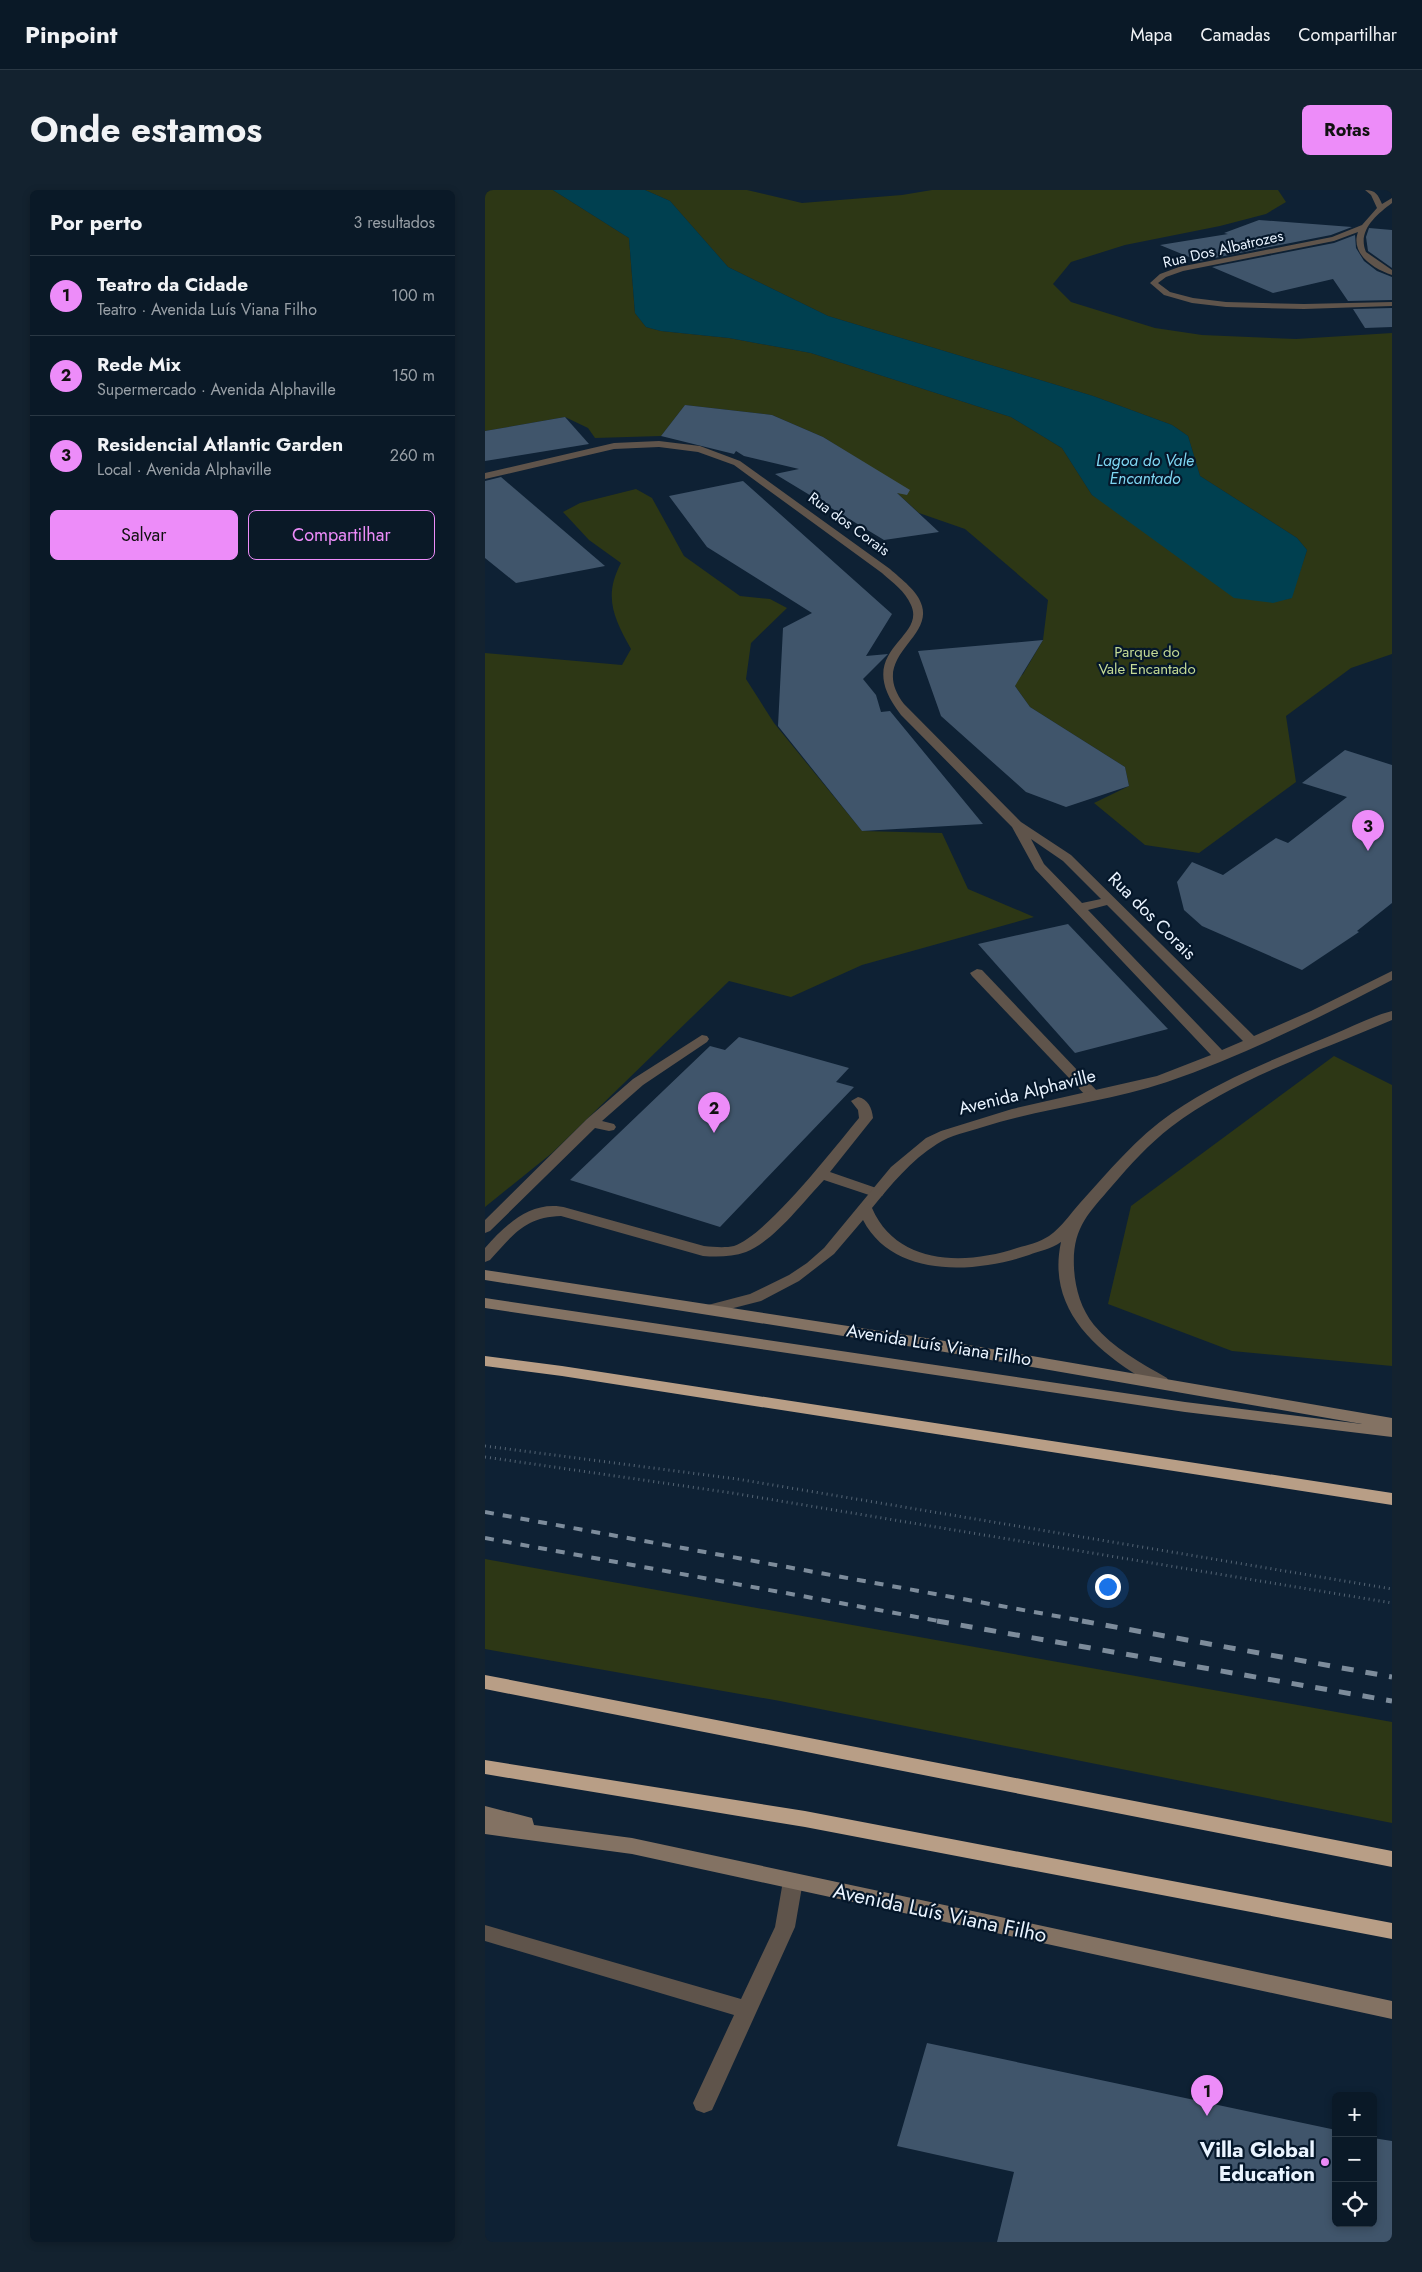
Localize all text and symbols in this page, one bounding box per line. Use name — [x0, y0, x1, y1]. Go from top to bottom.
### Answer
text: Pinpoint — [25, 17, 117, 52]
text: Mapa — [1130, 22, 1172, 48]
text: Camadas — [1200, 22, 1270, 48]
text: Compartilhar — [1298, 22, 1397, 48]
text: Onde estamos — [30, 105, 262, 155]
button: Rotas — [1302, 105, 1392, 155]
text: Por perto — [50, 208, 142, 238]
text: 3 resultados — [354, 211, 435, 234]
street label: Rua Dos Albatrozes — [1161, 224, 1285, 274]
text: Teatro da Cidade — [97, 271, 248, 298]
text: 1 — [62, 284, 70, 307]
text: 100 m — [391, 284, 435, 307]
text: Teatro · Avenida Luís Viana Filho — [97, 298, 317, 321]
text: Rede Mix — [97, 351, 181, 378]
text: 2 — [61, 364, 71, 387]
text: 150 m — [392, 364, 435, 387]
text: Supermercado · Avenida Alphaville — [97, 378, 336, 401]
text: Residencial Atlantic Garden — [97, 431, 343, 458]
text: 3 — [61, 444, 71, 467]
text: 260 m — [390, 444, 435, 467]
water label: Lagoa do Vale Encantado — [1096, 449, 1194, 490]
text: Local · Avenida Alphaville — [97, 458, 272, 481]
street label: Rua dos Corais — [804, 487, 894, 561]
button: Salvar — [50, 510, 238, 560]
button: Compartilhar — [248, 510, 435, 560]
park label: Parque do Vale Encantado — [1098, 641, 1196, 680]
pin: 3 — [1352, 810, 1384, 851]
street label: Rua dos Corais — [1102, 866, 1202, 966]
street label: Avenida Alphaville — [956, 1062, 1098, 1122]
pin: 2 — [698, 1092, 730, 1133]
street label: Avenida Luís Viana Filho — [845, 1318, 1033, 1372]
your location — [1095, 1574, 1121, 1600]
street label: Avenida Luís Viana Filho — [830, 1876, 1050, 1950]
pin: 1 — [1191, 2075, 1223, 2116]
map controls — [1332, 2092, 1377, 2227]
button: + — [1332, 2092, 1377, 2137]
place label: Villa Global Education — [1199, 2135, 1315, 2189]
button: − — [1332, 2137, 1377, 2182]
marker: Villa Global Education — [1319, 2156, 1331, 2168]
button: locate — [1332, 2182, 1377, 2227]

